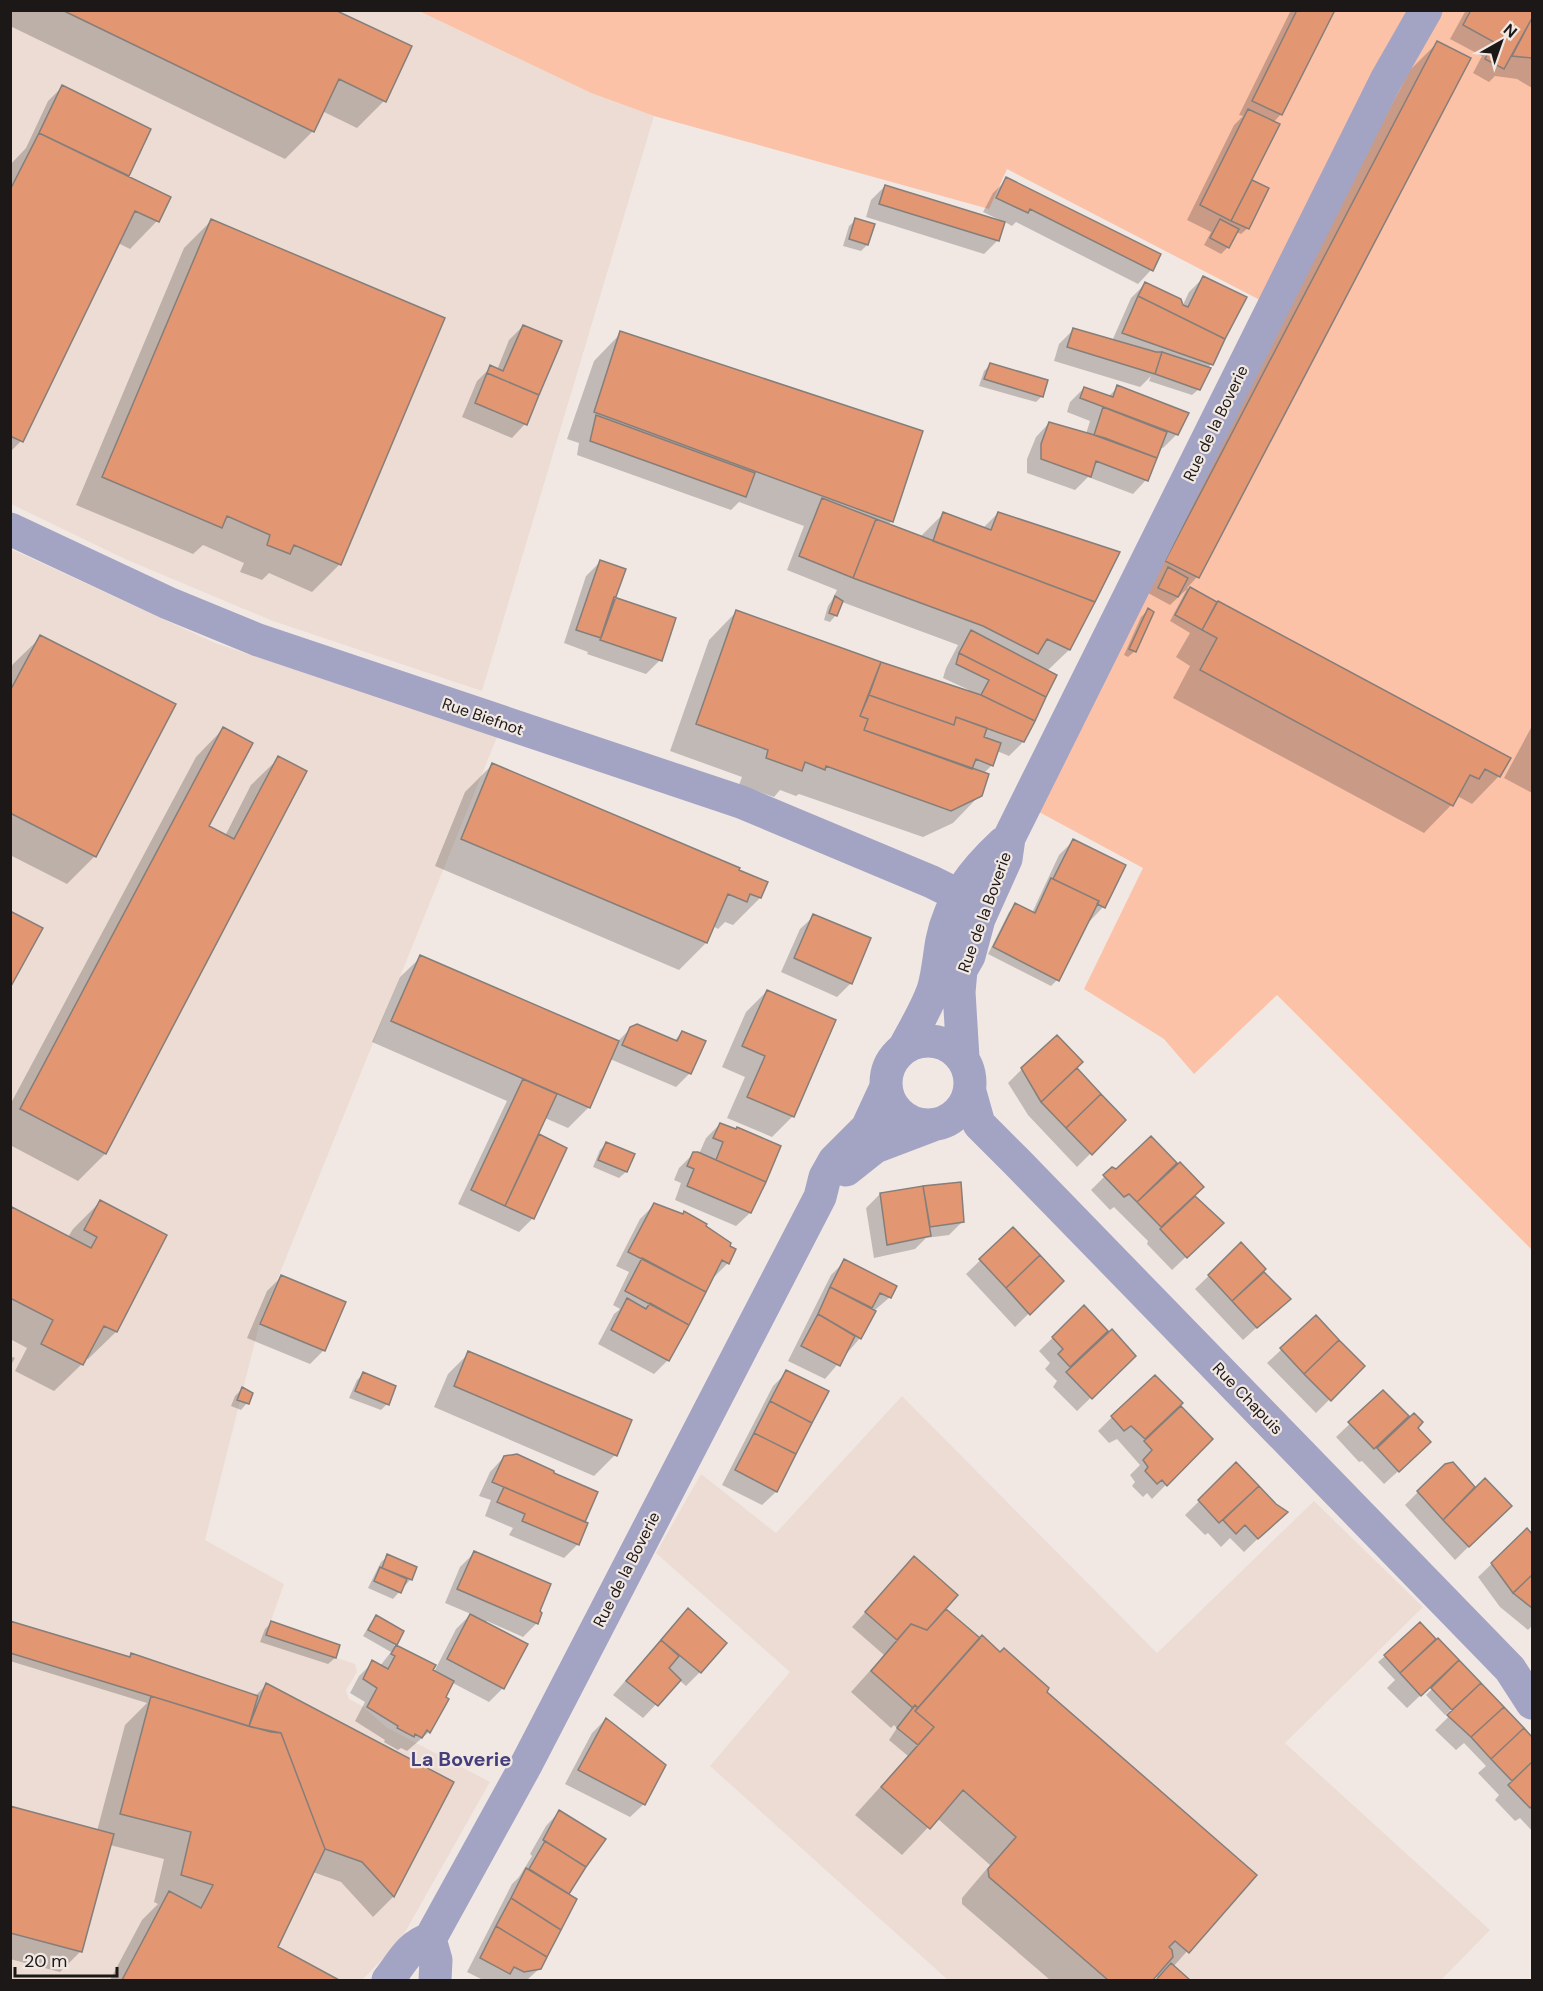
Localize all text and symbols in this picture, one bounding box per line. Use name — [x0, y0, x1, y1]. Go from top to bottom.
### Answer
north arrow — [1471, 12, 1531, 72]
text: N — [1499, 19, 1522, 43]
street label: Rue de la Boverie — [1178, 362, 1253, 485]
street label: Rue Biefnot — [439, 693, 526, 740]
street label: Rue de la Boverie — [953, 849, 1016, 975]
street label: Rue Chapuis — [1208, 1358, 1287, 1439]
street label: Rue de la Boverie — [588, 1508, 665, 1630]
district label: La Boverie — [411, 1746, 511, 1772]
scale bar — [15, 1940, 117, 1978]
text: 20 m — [24, 1949, 67, 1973]

